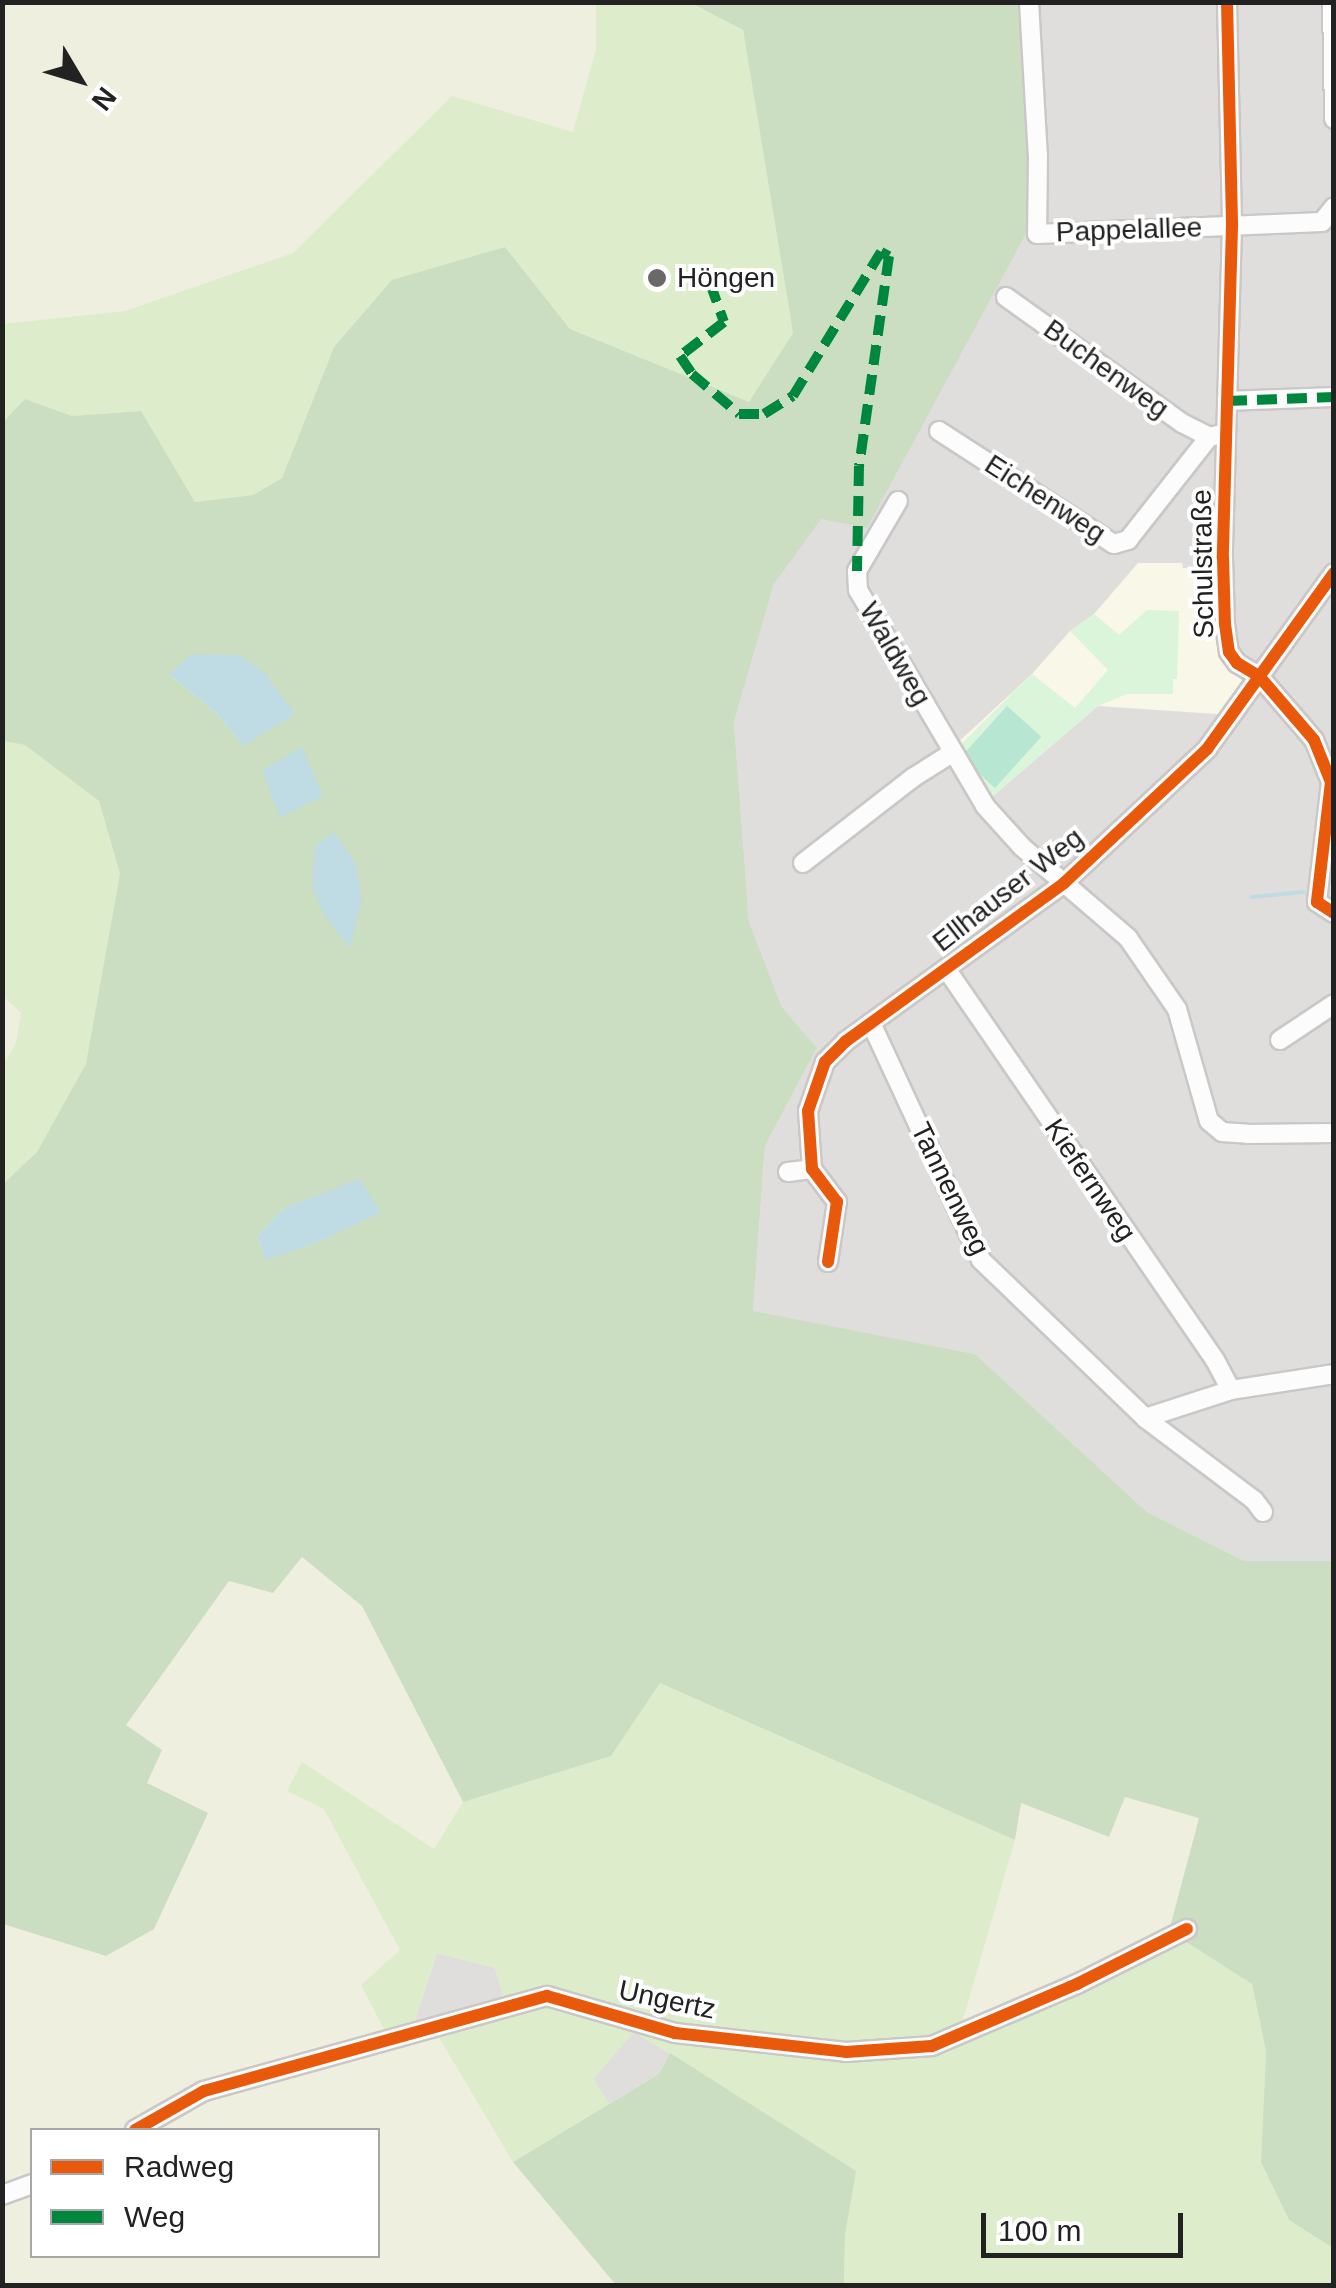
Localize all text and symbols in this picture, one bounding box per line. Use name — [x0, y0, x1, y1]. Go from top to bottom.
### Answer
north arrow — [30, 30, 130, 130]
text: N — [86, 81, 122, 116]
street label: Pappelallee — [1055, 211, 1203, 249]
place label: Höngen — [677, 261, 775, 295]
marker: Höngen — [646, 267, 668, 289]
street label: Buchenweg — [1037, 312, 1175, 426]
street label: Eichenweg — [978, 448, 1112, 550]
street label: Schulstraße — [1185, 489, 1221, 639]
street label: Waldweg — [852, 596, 938, 712]
street label: Ellhauser Weg — [926, 821, 1090, 959]
street label: Kiefernweg — [1037, 1113, 1143, 1247]
street label: Tannenweg — [904, 1117, 996, 1261]
street label: Ungertz — [616, 1973, 718, 2027]
legend — [30, 2128, 380, 2258]
text: Radweg — [124, 2150, 234, 2183]
scale bar — [986, 2193, 1188, 2255]
text: Weg — [124, 2200, 185, 2233]
text: 100 m — [998, 2214, 1081, 2247]

